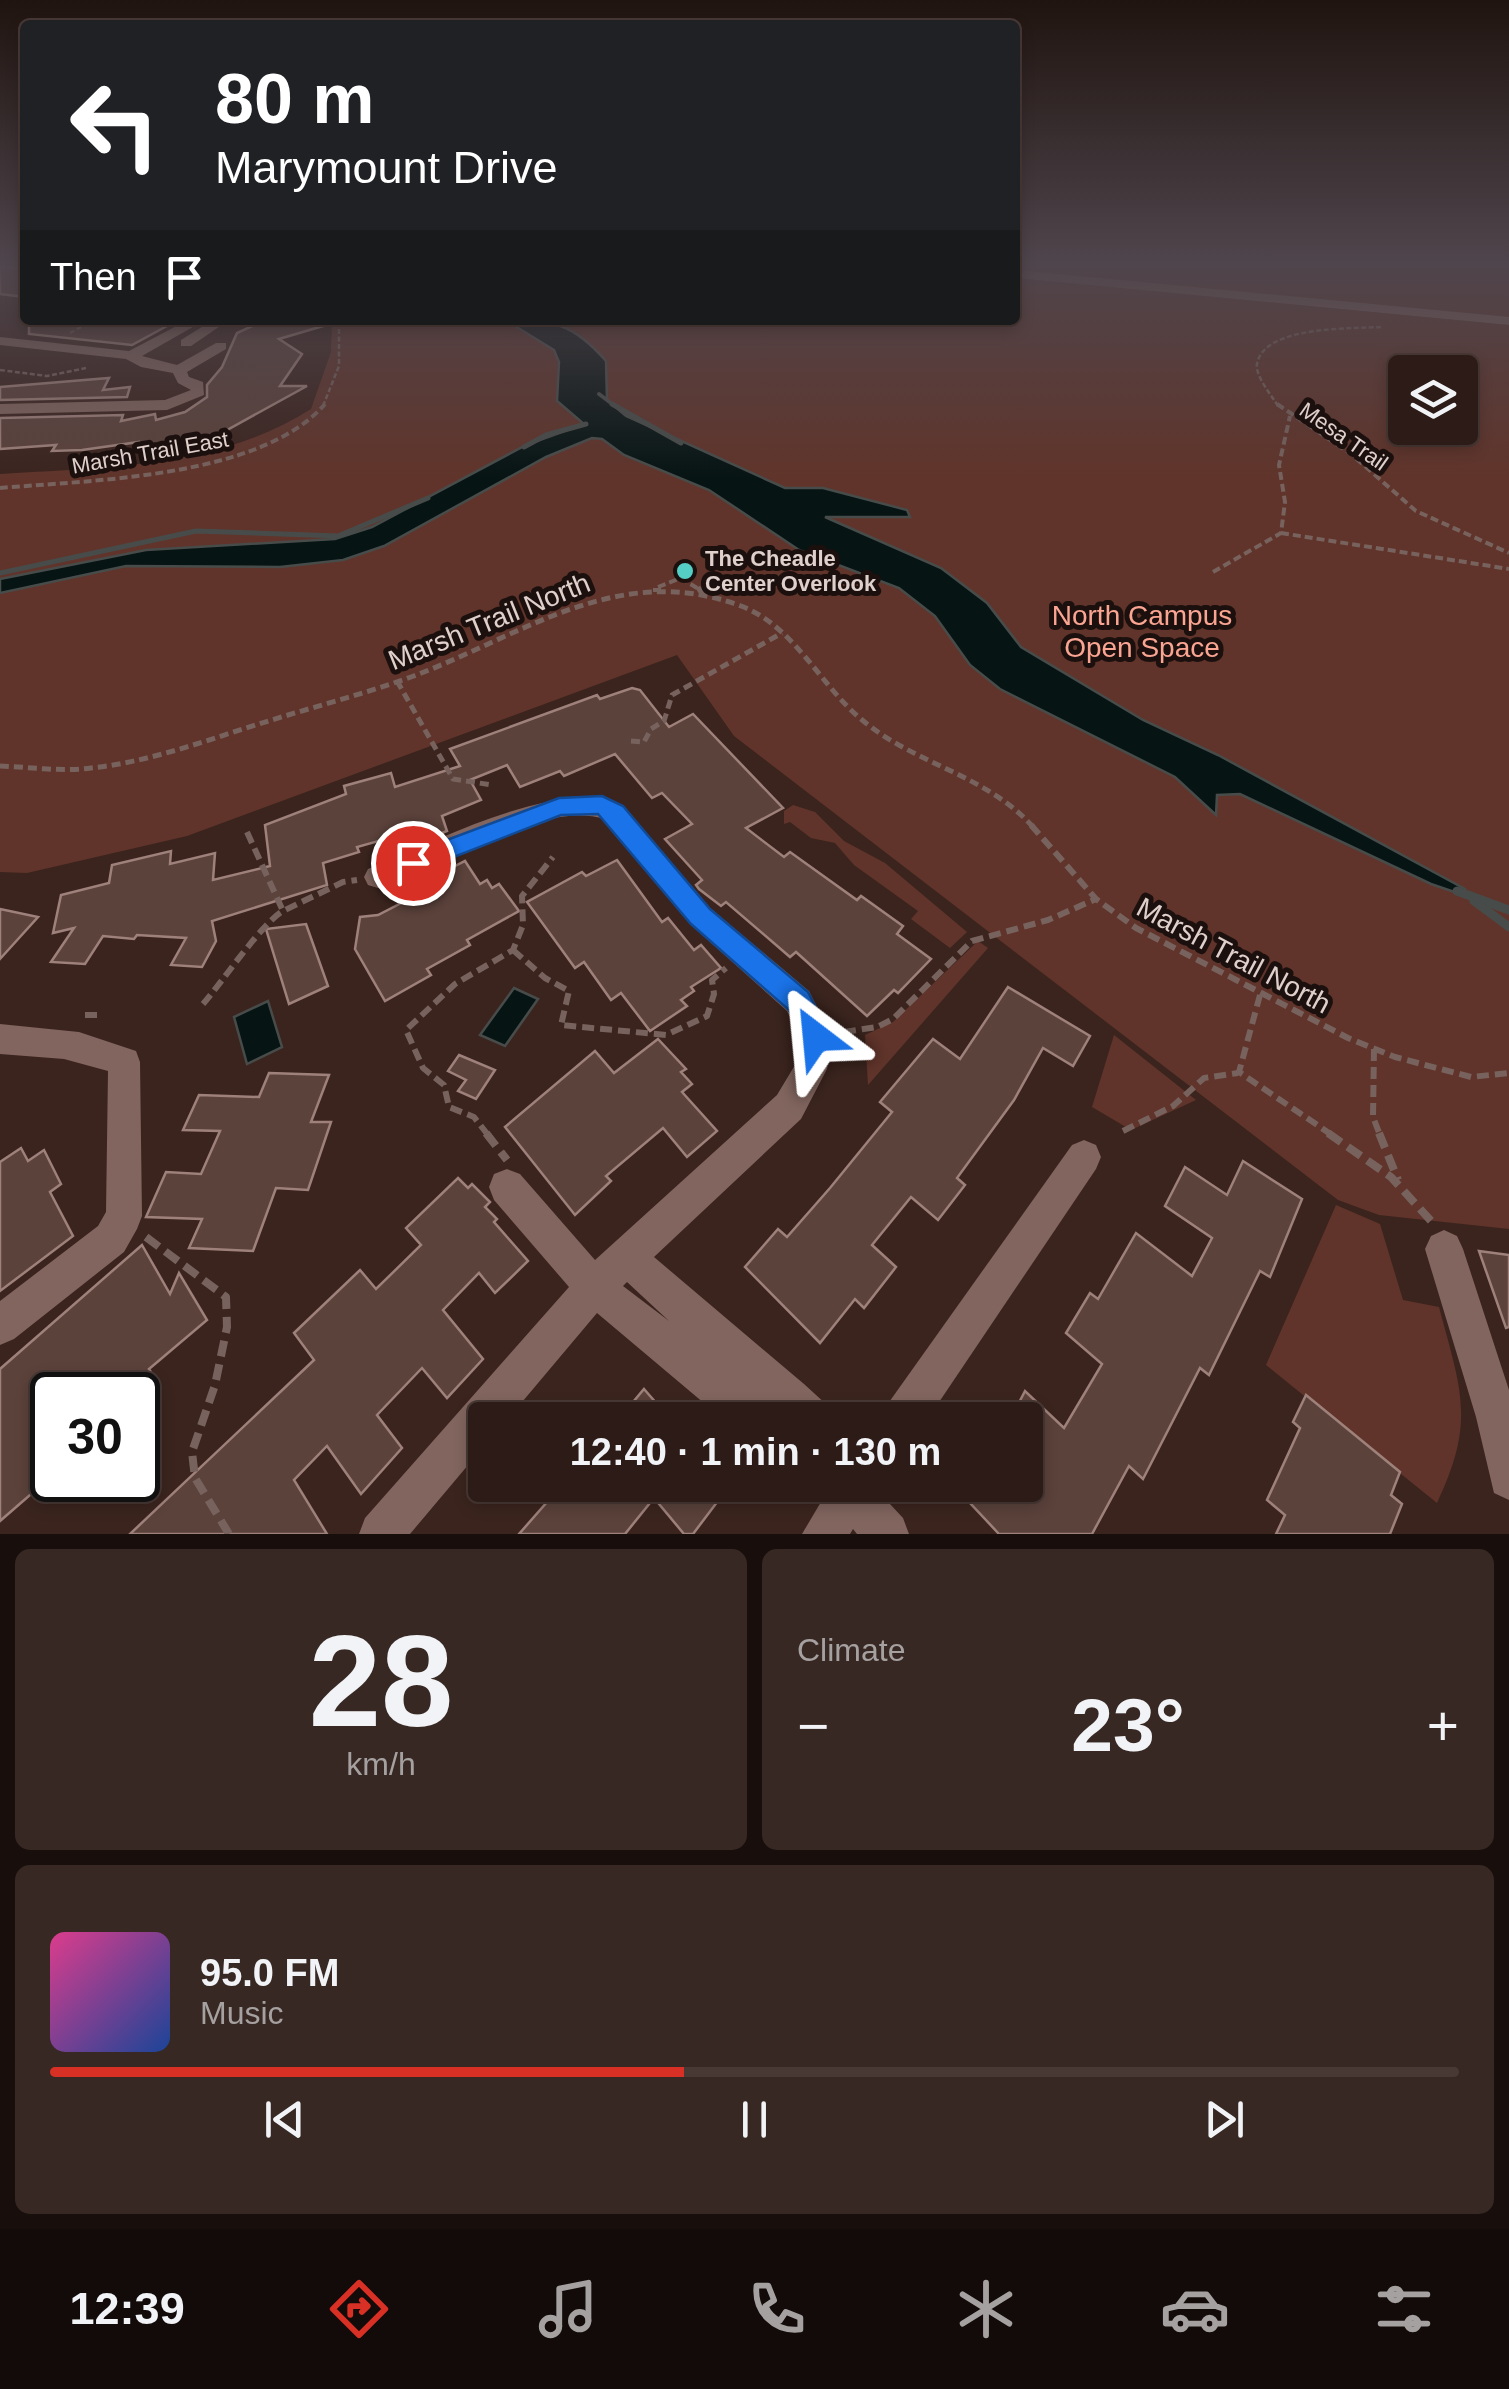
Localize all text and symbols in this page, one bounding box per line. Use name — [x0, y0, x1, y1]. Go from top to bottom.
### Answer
icon: left — [50, 60, 180, 190]
text: 80 m — [215, 60, 375, 138]
text: Marymount Drive — [215, 142, 558, 193]
icon: arrive — [157, 250, 212, 305]
text: Then — [50, 256, 137, 298]
map controls — [1388, 355, 1478, 445]
button: layers — [1388, 355, 1478, 445]
street label: Mesa Trail — [1295, 397, 1392, 476]
street label: Marsh Trail East — [70, 426, 231, 479]
place label: The Cheadle Center Overlook — [705, 546, 877, 596]
marker: The Cheadle Center Overlook — [674, 560, 696, 582]
street label: Marsh Trail North — [384, 567, 595, 676]
park label: North Campus Open Space — [1052, 600, 1232, 663]
pin — [371, 821, 456, 906]
icon: arrive — [386, 836, 441, 891]
street label: Marsh Trail North — [1132, 891, 1336, 1020]
position arrow — [764, 985, 868, 1089]
speed limit sign: 30 — [30, 1372, 160, 1502]
text: 12:40 · 1 min · 130 m — [570, 1431, 941, 1473]
text: 28 — [309, 1608, 453, 1754]
text: Climate — [797, 1632, 905, 1668]
text: 23° — [1071, 1683, 1185, 1767]
text: − — [797, 1695, 829, 1757]
text: + — [1427, 1695, 1459, 1757]
text: km/h — [346, 1746, 416, 1782]
text: 95.0 FM — [200, 1952, 339, 1994]
text: Music — [200, 1995, 284, 2031]
icon: previous — [257, 2092, 312, 2147]
icon: pause — [727, 2092, 782, 2147]
icon: next — [1197, 2092, 1252, 2147]
icon: directions — [324, 2274, 394, 2344]
icon: music — [533, 2274, 603, 2344]
icon: phone — [742, 2274, 812, 2344]
icon: climate — [951, 2274, 1021, 2344]
icon: car — [1160, 2274, 1230, 2344]
icon: filters — [1369, 2274, 1439, 2344]
text: 12:39 — [70, 2283, 185, 2334]

